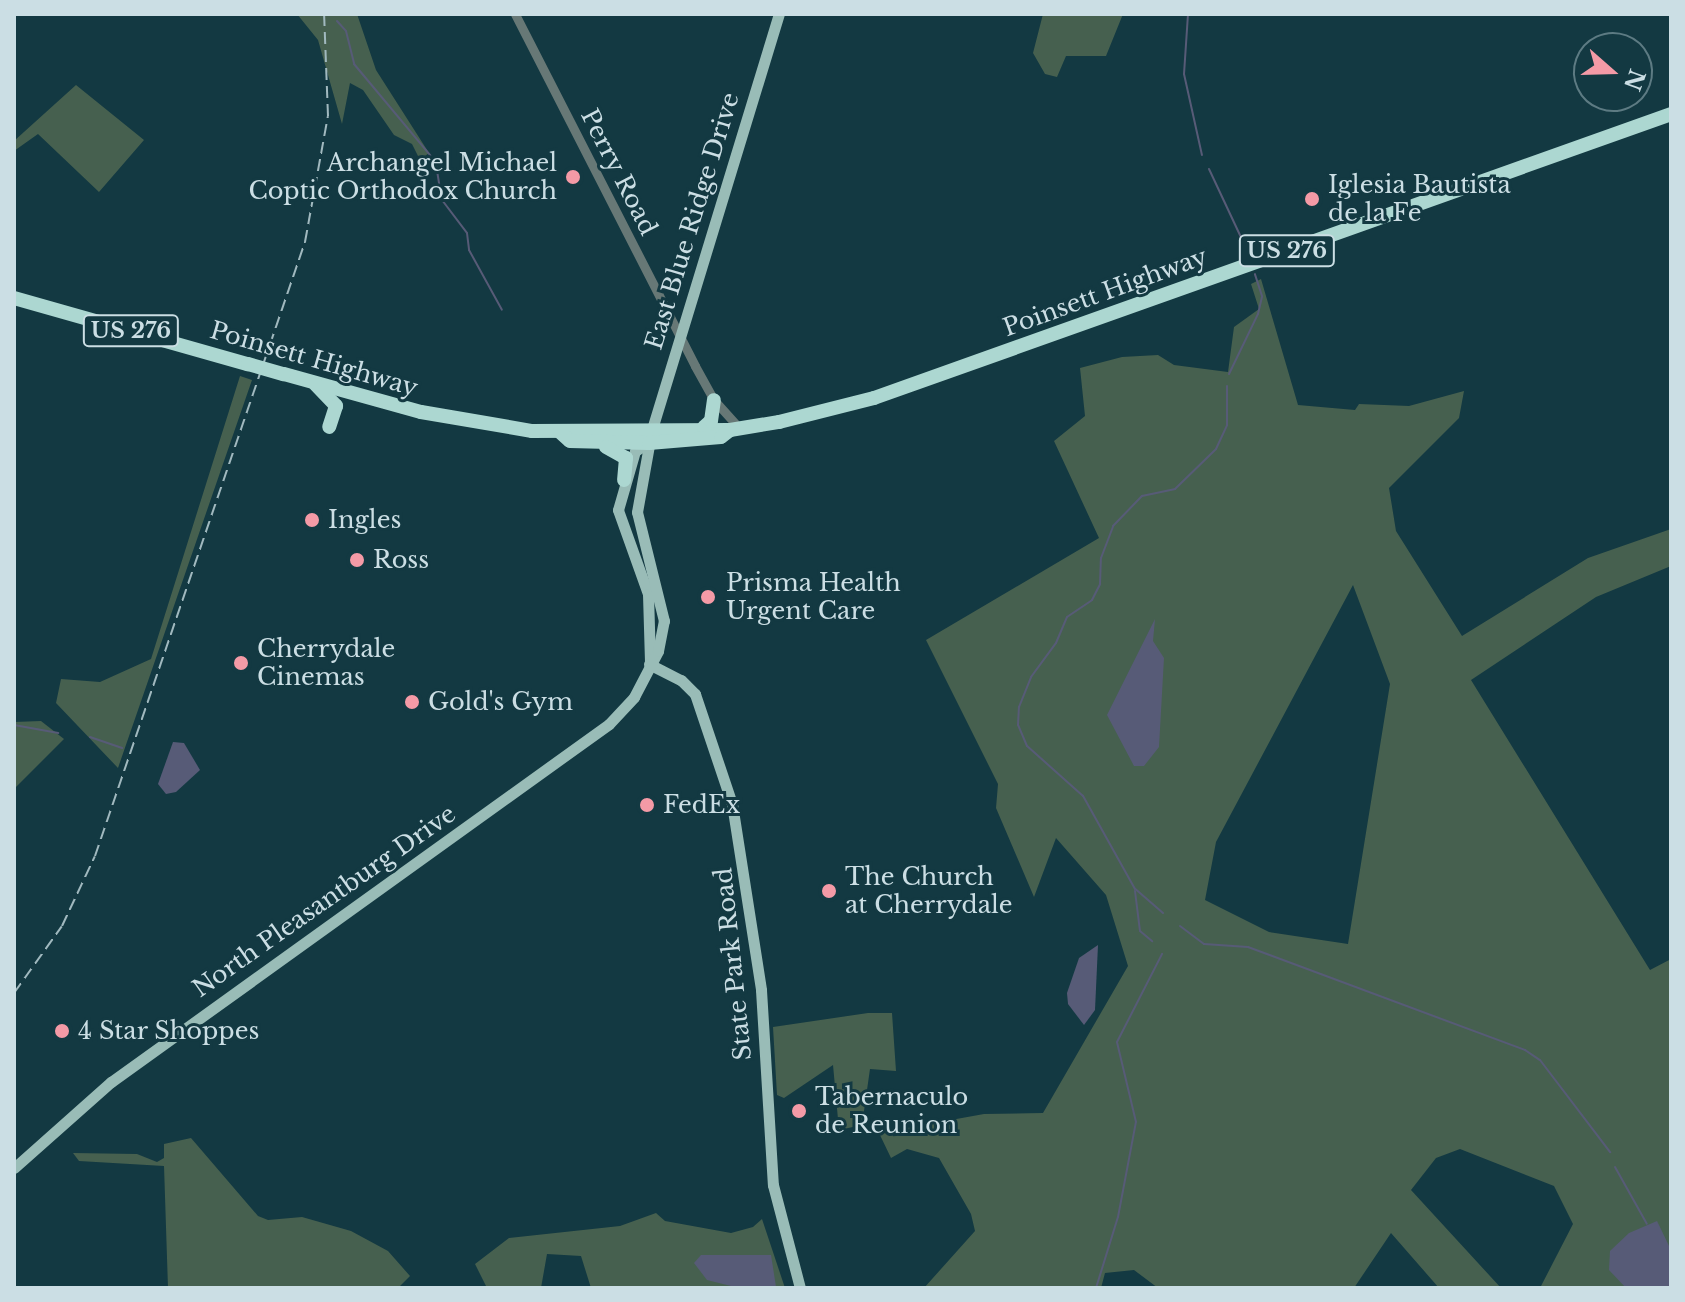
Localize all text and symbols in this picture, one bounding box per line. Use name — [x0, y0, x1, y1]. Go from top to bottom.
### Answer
north arrow — [1573, 32, 1653, 112]
text: N — [1618, 65, 1650, 94]
street label: East Blue Ridge Drive — [639, 89, 745, 353]
street label: Perry Road — [575, 104, 663, 240]
place label: Archangel Michael Coptic Orthodox Church — [248, 149, 557, 205]
marker: Archangel Michael Coptic Orthodox Church — [564, 168, 582, 186]
place label: Iglesia Bautista de la Fe — [1328, 171, 1511, 227]
marker: Iglesia Bautista de la Fe — [1303, 190, 1321, 208]
road number: US 276 — [1237, 233, 1337, 269]
street label: Poinsett Highway — [999, 242, 1211, 342]
road number: US 276 — [81, 313, 181, 349]
street label: Poinsett Highway — [207, 316, 421, 402]
place label: Ingles — [328, 506, 401, 534]
marker: Ingles — [303, 511, 321, 529]
place label: Ross — [373, 546, 429, 574]
marker: Ross — [348, 551, 366, 569]
place label: Prisma Health Urgent Care — [726, 569, 901, 625]
marker: Prisma Health Urgent Care — [697, 586, 719, 608]
place label: Cherrydale Cinemas — [257, 635, 395, 691]
marker: Cherrydale Cinemas — [232, 654, 250, 672]
place label: Gold's Gym — [428, 688, 573, 716]
marker: Gold's Gym — [403, 693, 421, 711]
place label: FedEx — [663, 791, 740, 819]
marker: FedEx — [638, 796, 656, 814]
street label: North Pleasantburg Drive — [187, 799, 461, 1003]
place label: The Church at Cherrydale — [845, 863, 1013, 919]
street label: State Park Road — [709, 866, 757, 1062]
marker: The Church at Cherrydale — [820, 882, 838, 900]
place label: 4 Star Shoppes — [78, 1017, 260, 1045]
marker: 4 Star Shoppes — [53, 1022, 71, 1040]
place label: Tabernaculo de Reunion — [815, 1083, 968, 1139]
marker: Tabernaculo de Reunion — [790, 1102, 808, 1120]

